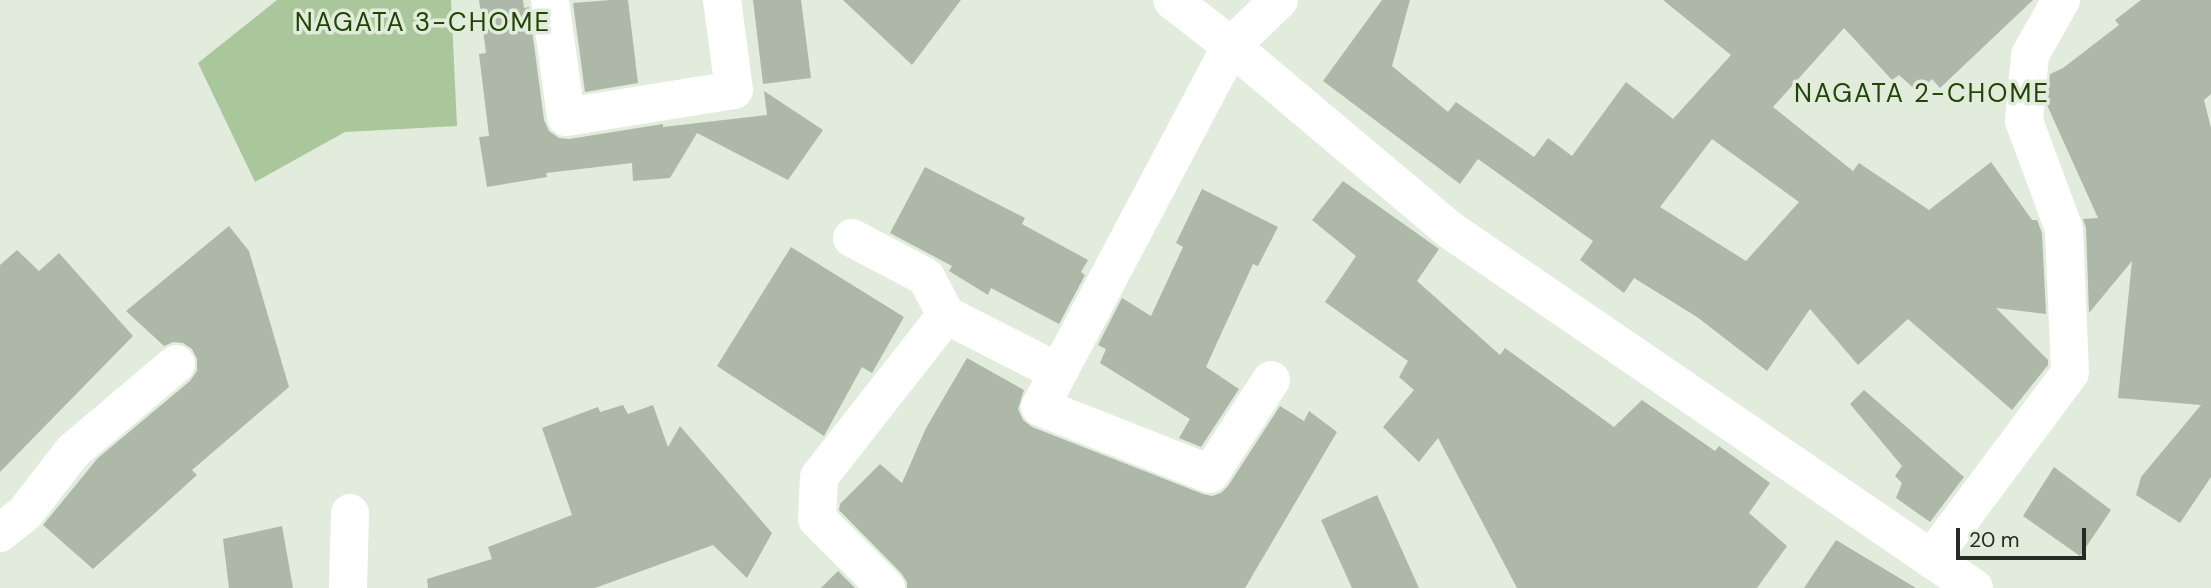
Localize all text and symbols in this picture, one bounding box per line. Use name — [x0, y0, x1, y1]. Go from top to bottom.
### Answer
district label: NAGATA 3-CHOME — [297, 8, 549, 40]
district label: NAGATA 2-CHOME — [1796, 79, 2048, 111]
scale bar — [1959, 514, 2088, 558]
text: 20 m — [1969, 526, 2020, 554]

